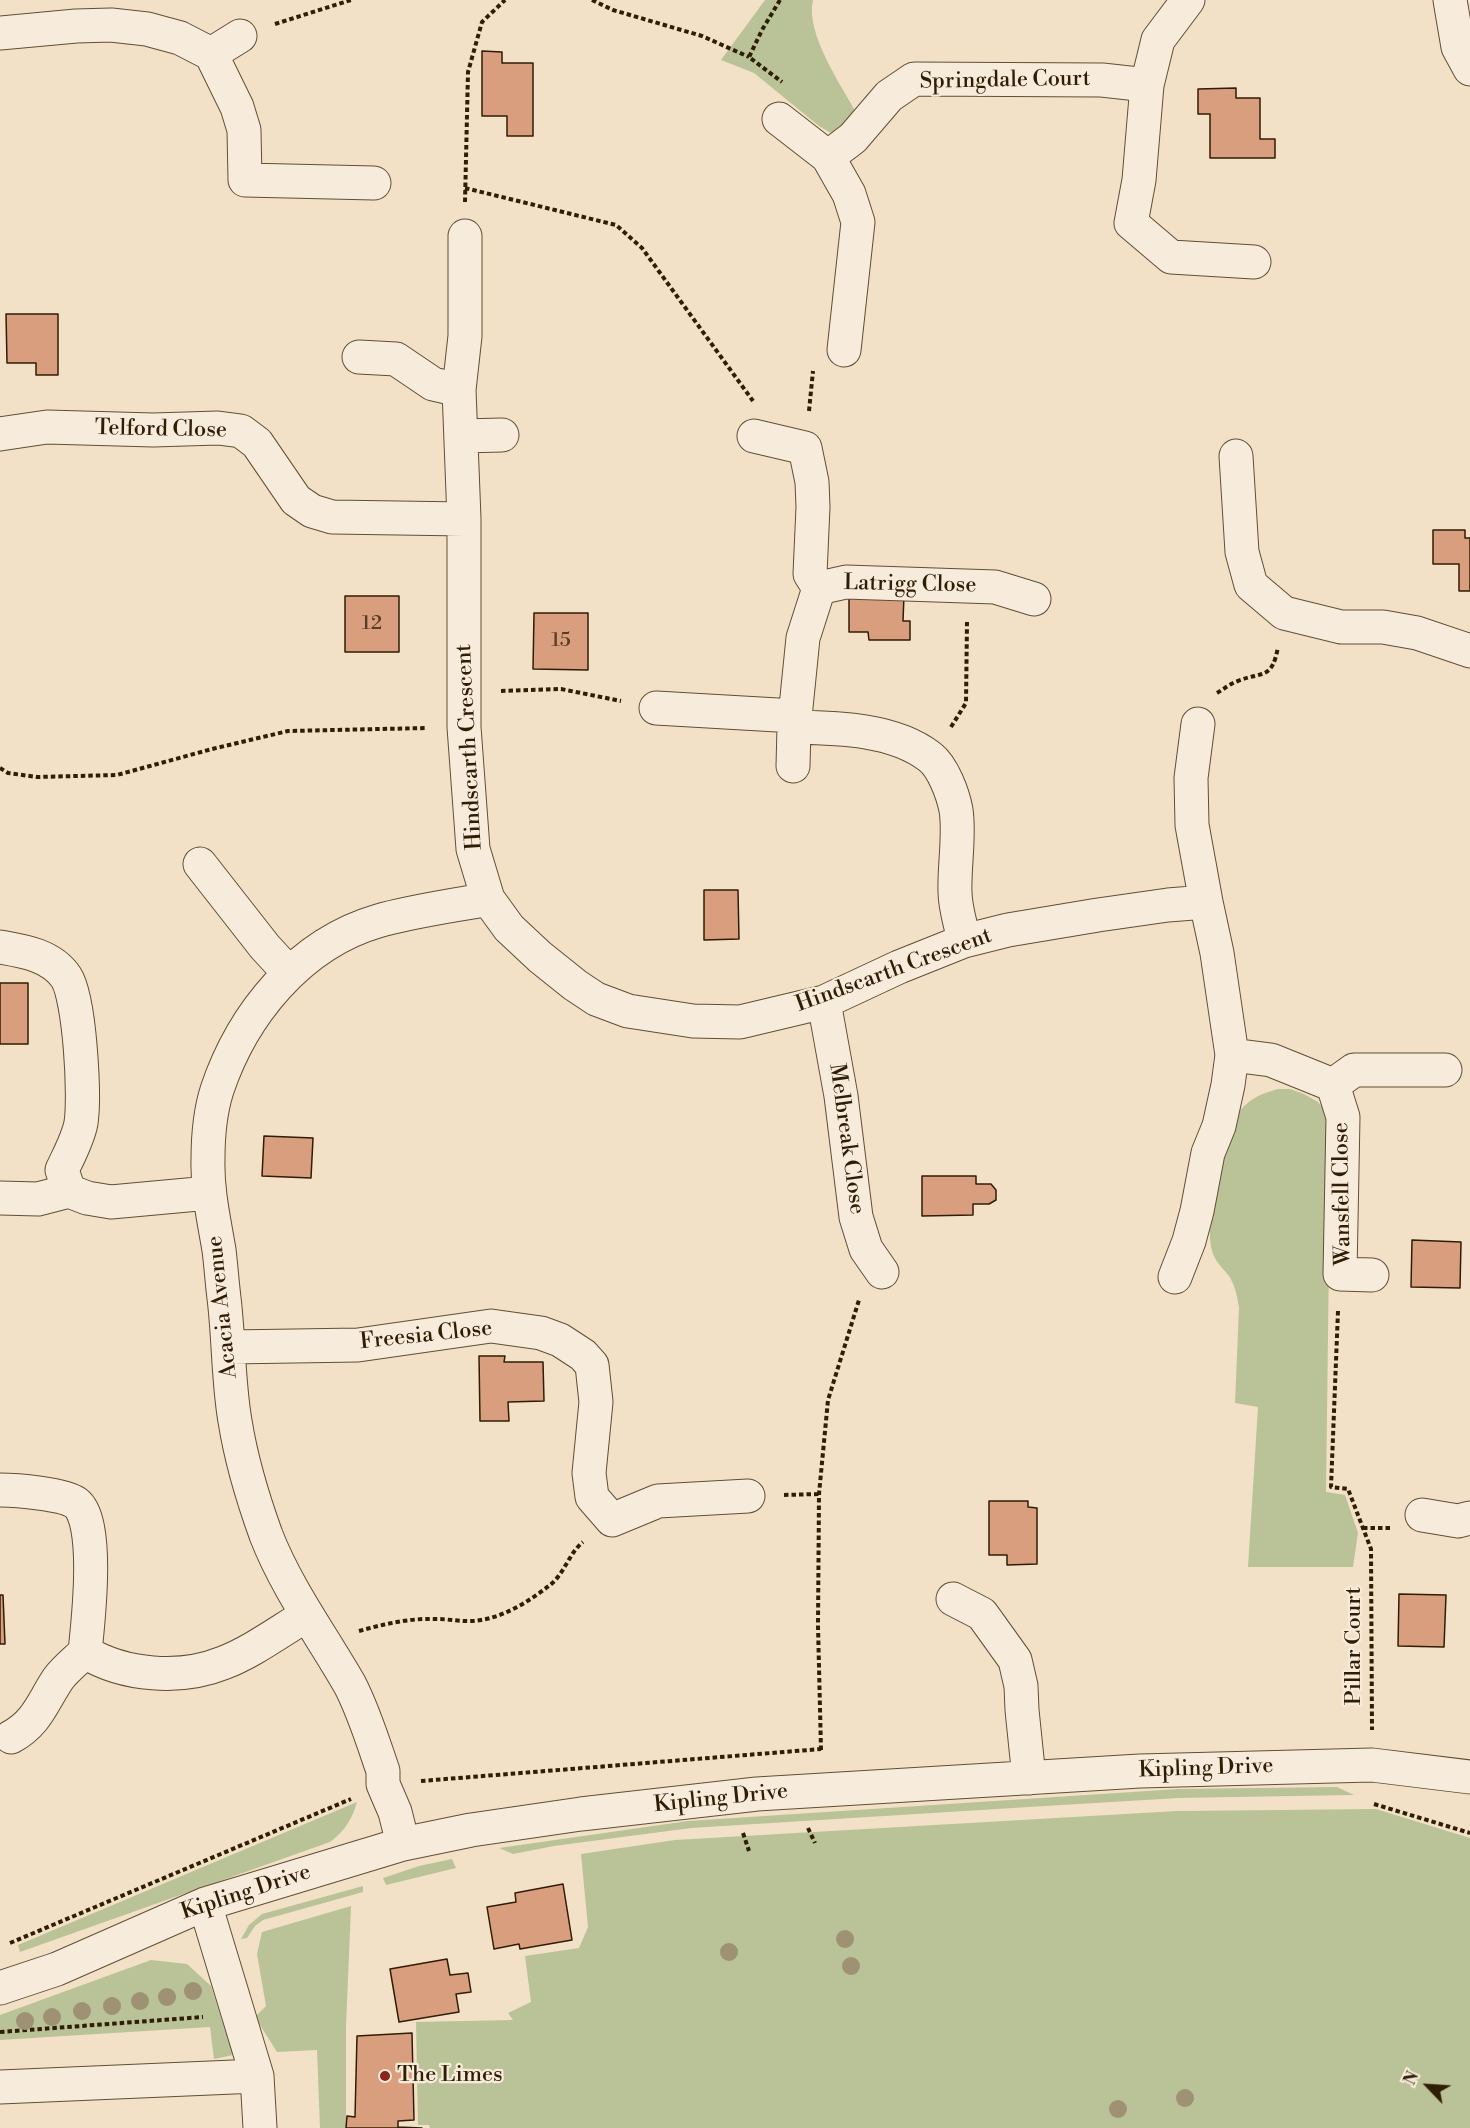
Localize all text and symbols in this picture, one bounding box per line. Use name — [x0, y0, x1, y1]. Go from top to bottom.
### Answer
street label: Springdale Court — [919, 66, 1091, 96]
street label: Telford Close — [95, 416, 227, 444]
street label: Latrigg Close — [843, 571, 977, 599]
house number: 12 — [362, 612, 382, 636]
house number: 15 — [551, 629, 571, 653]
street label: Hindscarth Crescent — [451, 643, 489, 851]
street label: Hindscarth Crescent — [792, 923, 996, 1019]
street label: Melbreak Close — [822, 1062, 870, 1216]
street label: Wansfell Close — [1329, 1122, 1357, 1266]
street label: Acacia Avenue — [202, 1234, 244, 1380]
street label: Freesia Close — [358, 1316, 494, 1356]
street label: Pillar Court — [1342, 1587, 1368, 1705]
street label: Kipling Drive — [1138, 1753, 1274, 1785]
street label: Kipling Drive — [653, 1779, 789, 1819]
street label: Kipling Drive — [178, 1860, 314, 1926]
north arrow — [1398, 2056, 1458, 2116]
place label: The Limes — [397, 2063, 503, 2089]
text: N — [1400, 2068, 1423, 2088]
marker: The Limes — [378, 2069, 392, 2083]

